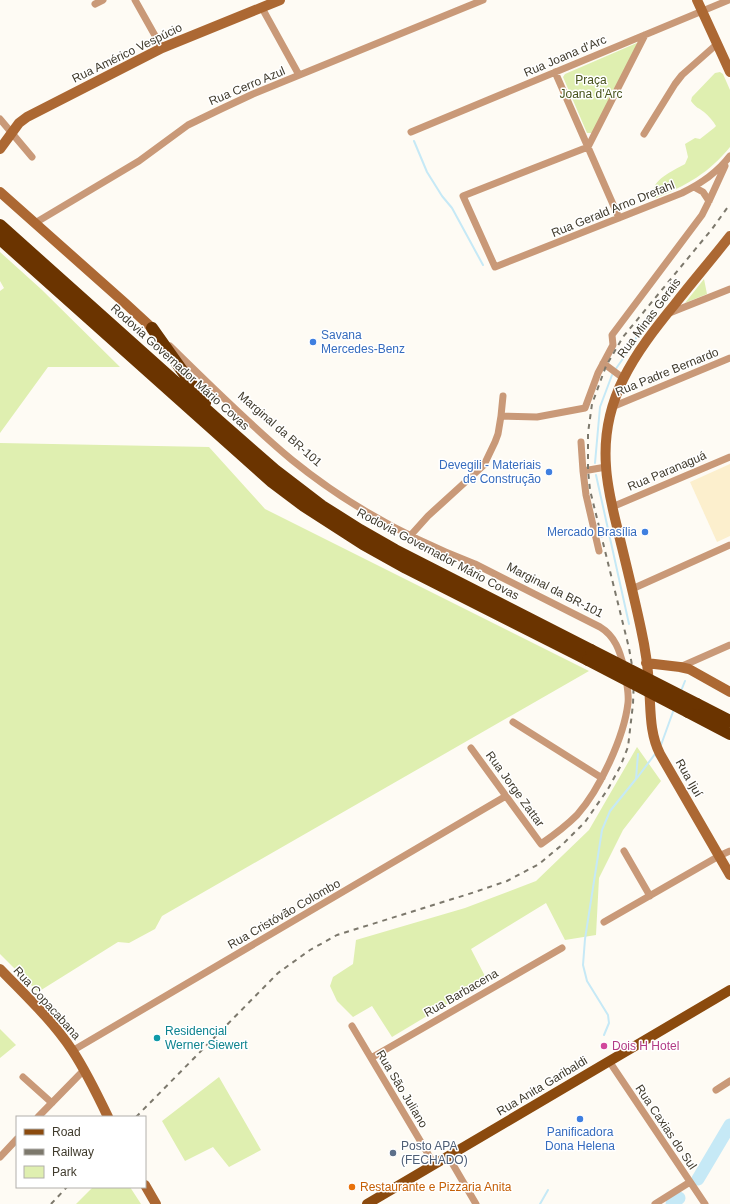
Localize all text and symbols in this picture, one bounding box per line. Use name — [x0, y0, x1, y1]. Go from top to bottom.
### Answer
street label: Rua Américo Vespúcio — [70, 20, 185, 86]
street label: Rua Joana d'Arc — [522, 32, 608, 80]
street label: Rua Cerro Azul — [207, 64, 287, 108]
park label: Praça Joana d'Arc — [560, 73, 623, 101]
street label: Rua Gerald Arno Drefahl — [549, 178, 677, 240]
street label: Rua Minas Gerais — [615, 275, 683, 361]
street label: Rodovia Governador Mário Covas — [108, 301, 252, 433]
place label: Savana Mercedes-Benz — [321, 328, 405, 356]
marker: Savana Mercedes-Benz — [308, 337, 318, 347]
street label: Rua Padre Bernardo — [613, 345, 721, 399]
street label: Marginal da BR-101 — [235, 389, 325, 470]
street label: Rua Paranaguá — [626, 448, 709, 494]
place label: Devegili - Materiais de Construção — [439, 458, 541, 486]
marker: Devegili - Materiais de Construção — [544, 467, 554, 477]
street label: Rodovia Governador Mário Covas — [355, 505, 521, 603]
place label: Mercado Brasília — [547, 525, 637, 539]
marker: Mercado Brasília — [640, 527, 650, 537]
street label: Marginal da BR-101 — [504, 560, 606, 621]
street label: Rua Jorge Zattar — [483, 748, 547, 830]
street label: Rua Ijuí — [673, 757, 706, 800]
street label: Rua Cristóvão Colombo — [225, 876, 343, 952]
street label: Rua Copacabana — [11, 964, 84, 1043]
street label: Rua Barbacena — [421, 966, 501, 1020]
place label: Residencial Werner Siewert — [165, 1024, 248, 1052]
marker: Residencial Werner Siewert — [152, 1033, 162, 1043]
place label: Dois H Hotel — [612, 1039, 679, 1053]
marker: Dois H Hotel — [599, 1041, 609, 1051]
street label: Rua São Juliano — [373, 1048, 431, 1131]
street label: Rua Anita Garibaldi — [494, 1053, 590, 1119]
street label: Rua Caxias do Sul — [632, 1082, 700, 1172]
marker: Panificadora Dona Helena — [575, 1114, 585, 1124]
legend — [16, 1116, 146, 1188]
text: Road — [52, 1125, 81, 1139]
place label: Panificadora Dona Helena — [545, 1125, 615, 1153]
place label: Posto APA (FECHADO) — [401, 1139, 468, 1167]
text: Railway — [52, 1145, 94, 1159]
marker: Posto APA (FECHADO) — [388, 1148, 398, 1158]
text: Park — [52, 1165, 78, 1179]
place label: Restaurante e Pizzaria Anita — [360, 1180, 512, 1194]
marker: Restaurante e Pizzaria Anita — [347, 1182, 357, 1192]

